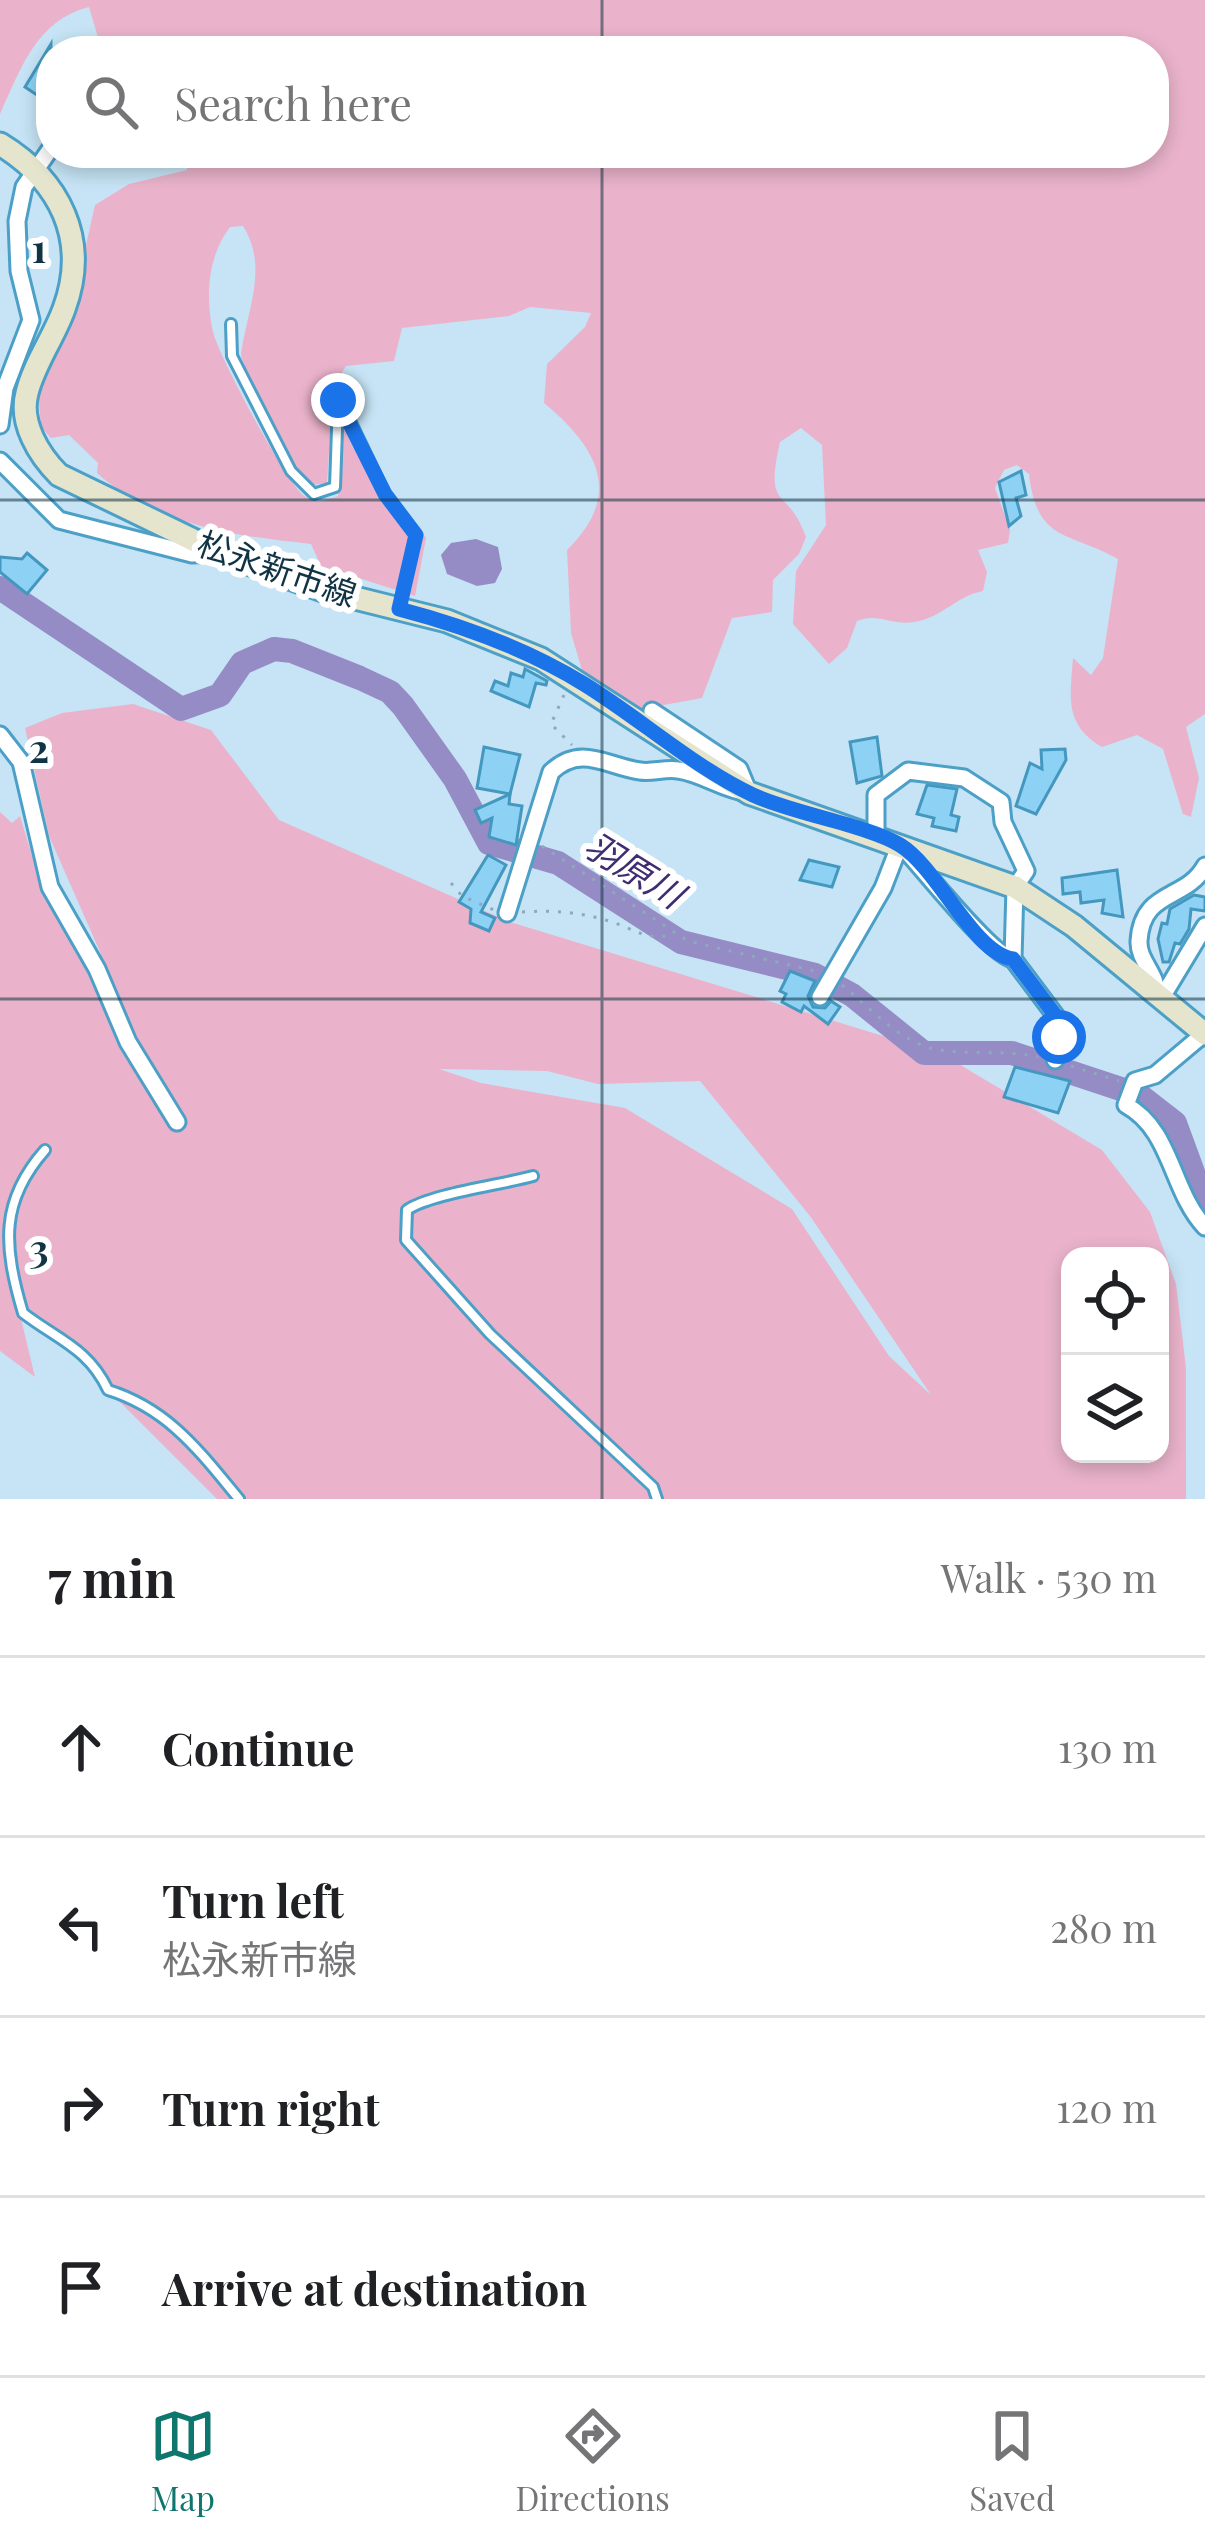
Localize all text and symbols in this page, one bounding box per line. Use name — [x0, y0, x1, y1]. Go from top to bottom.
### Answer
search box — [36, 36, 1169, 168]
icon: search — [78, 69, 144, 135]
text: Search here — [174, 72, 412, 132]
text: 1 — [32, 221, 46, 273]
route end — [311, 373, 365, 427]
street label: 松永新市線 — [192, 519, 363, 615]
text: 2 — [29, 721, 49, 773]
water label: 羽原川 — [577, 819, 697, 919]
route start — [1032, 1010, 1086, 1064]
text: 3 — [29, 1221, 49, 1273]
map controls — [1061, 1247, 1169, 1463]
button: locate — [1061, 1247, 1169, 1355]
button: layers — [1061, 1355, 1169, 1463]
text: 7 min — [48, 1543, 176, 1611]
text: Walk · 530 m — [941, 1551, 1157, 1603]
icon: ahead — [48, 1714, 114, 1780]
text: Continue — [162, 1717, 354, 1777]
text: 130 m — [1058, 1721, 1157, 1773]
text: Turn left — [162, 1869, 344, 1929]
icon: left — [48, 1894, 114, 1960]
text: 280 m — [1050, 1901, 1157, 1953]
text: 松永新市線 — [162, 1932, 357, 1984]
icon: right — [48, 2074, 114, 2140]
text: Turn right — [162, 2077, 380, 2137]
text: 120 m — [1056, 2081, 1157, 2133]
icon: arrive — [48, 2254, 114, 2320]
text: Arrive at destination — [162, 2257, 587, 2317]
tab: Map — [150, 2403, 216, 2519]
tab: Directions — [515, 2403, 670, 2519]
tab: Saved — [969, 2403, 1055, 2519]

